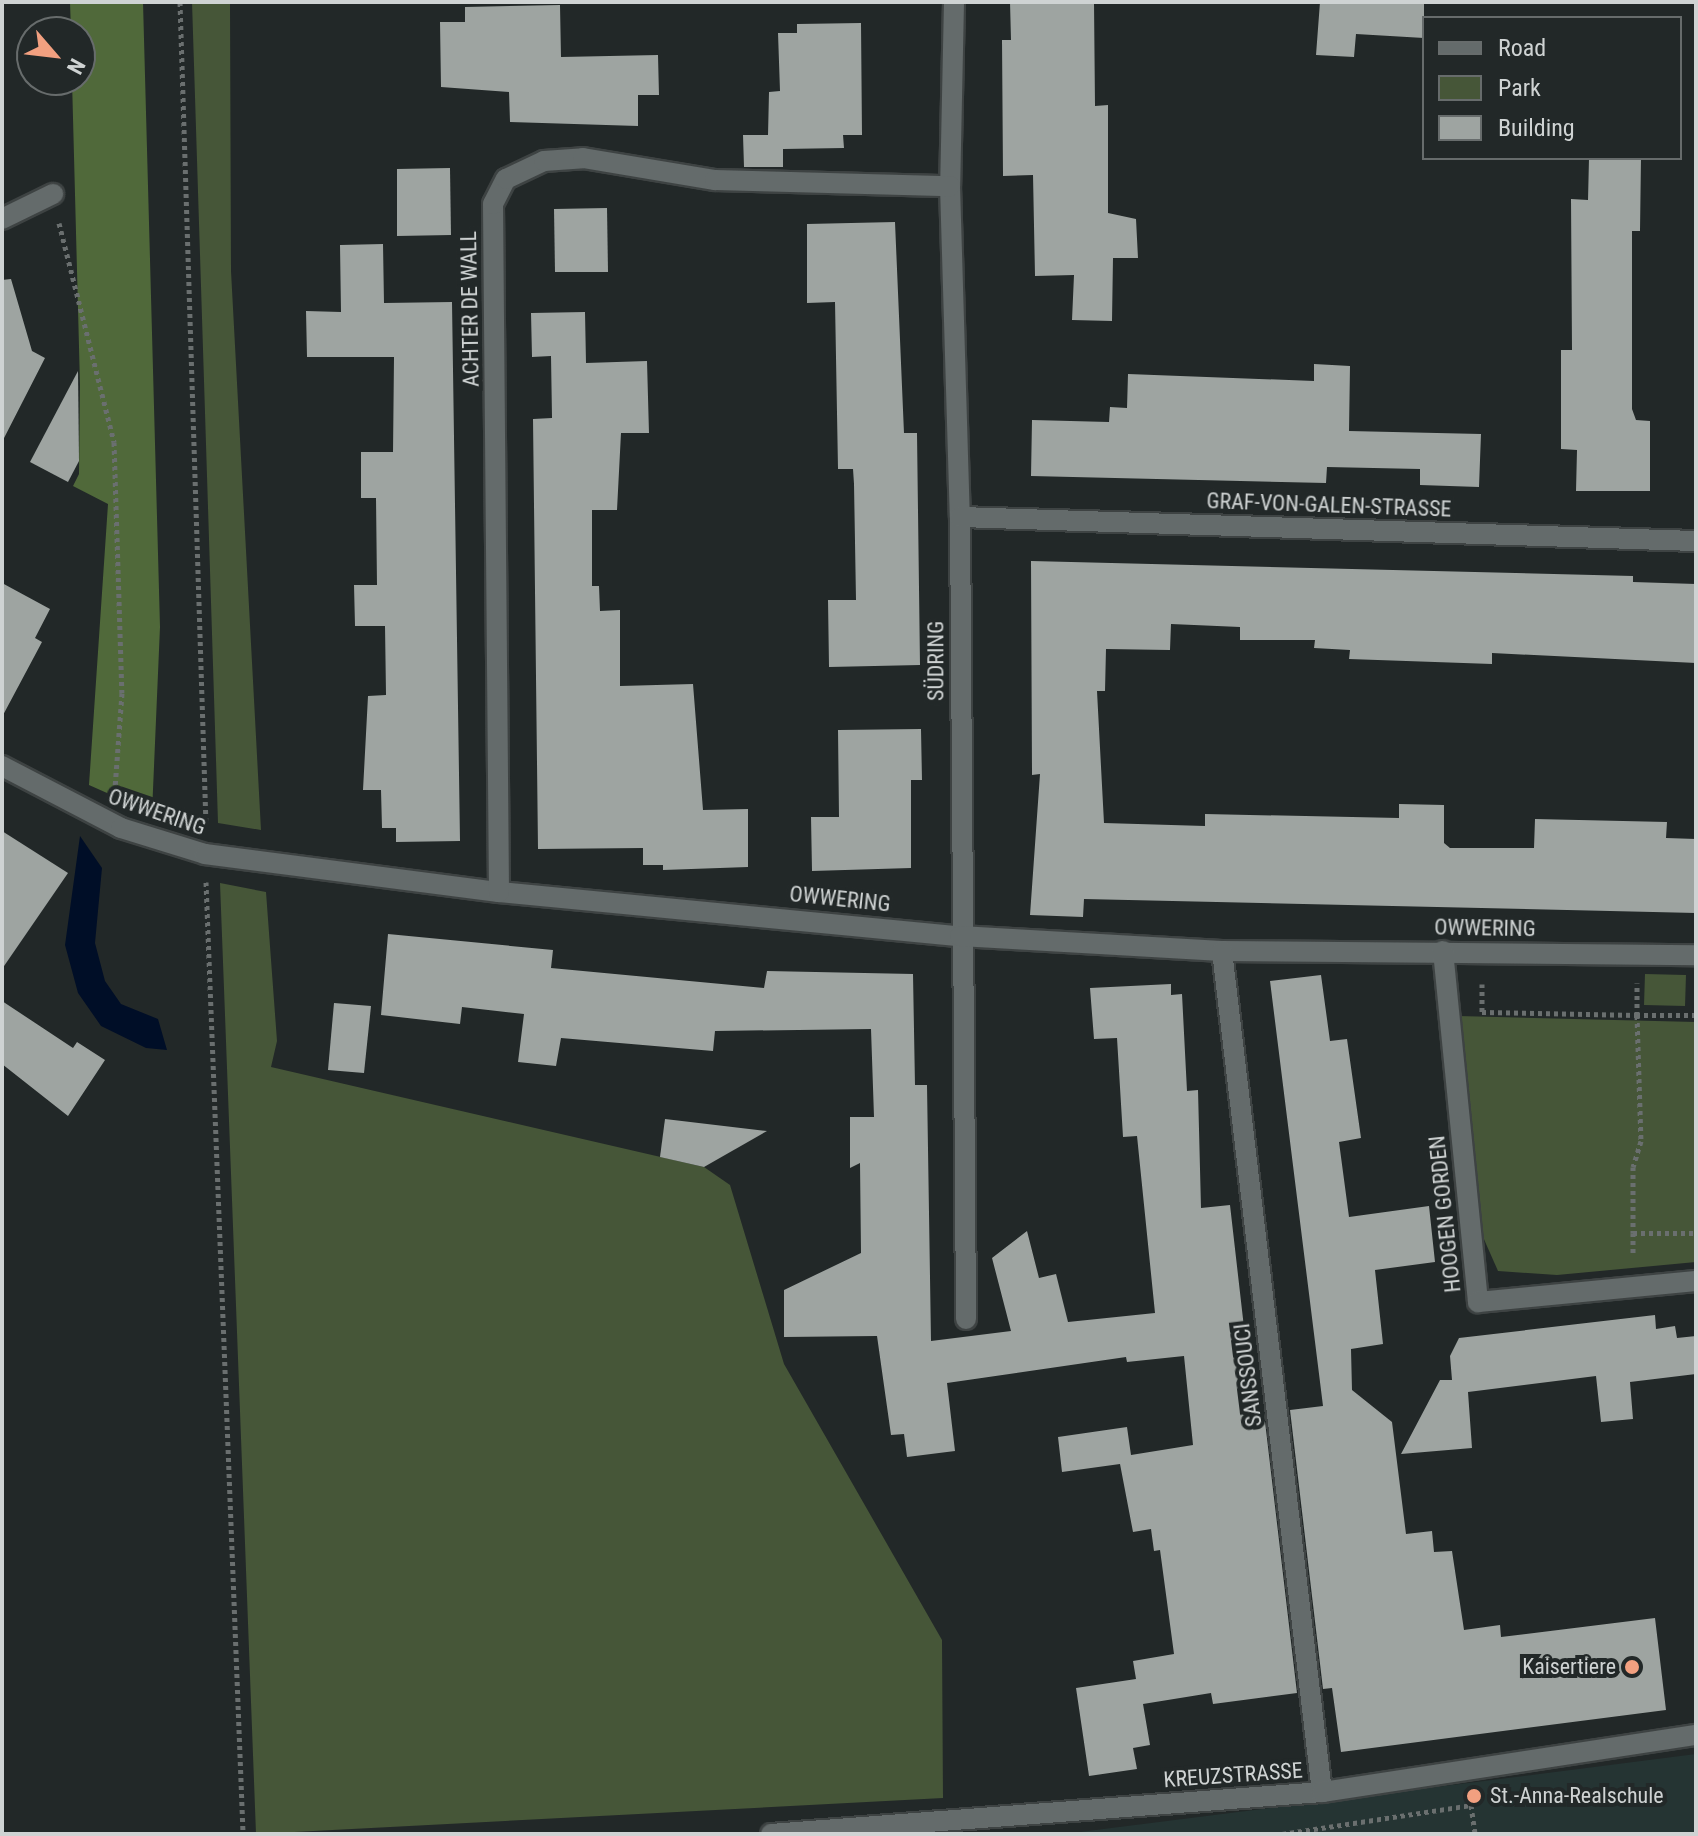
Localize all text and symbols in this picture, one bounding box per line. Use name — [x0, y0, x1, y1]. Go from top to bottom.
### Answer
north arrow — [16, 16, 96, 96]
legend — [1422, 16, 1682, 160]
text: Road — [1498, 34, 1546, 62]
text: N — [62, 55, 90, 78]
text: Park — [1498, 74, 1541, 102]
text: Building — [1498, 114, 1575, 142]
street label: ACHTER DE WALL — [455, 231, 485, 387]
street label: GRAF-VON-GALEN-STRASSE — [1206, 488, 1452, 522]
street label: SÜDRING — [923, 621, 949, 701]
street label: OWWERING — [105, 783, 209, 841]
street label: OWWERING — [788, 881, 892, 917]
street label: OWWERING — [1434, 914, 1536, 942]
street label: HOOGEN GORDEN — [1424, 1134, 1466, 1294]
street label: SANSSOUCI — [1229, 1322, 1267, 1428]
place label: Kaisertiere — [1522, 1654, 1616, 1680]
marker: Kaisertiere — [1623, 1658, 1641, 1676]
street label: KREUZSTRASSE — [1163, 1757, 1303, 1793]
place label: St.-Anna-Realschule — [1490, 1783, 1664, 1809]
marker: St.-Anna-Realschule — [1465, 1787, 1483, 1805]

